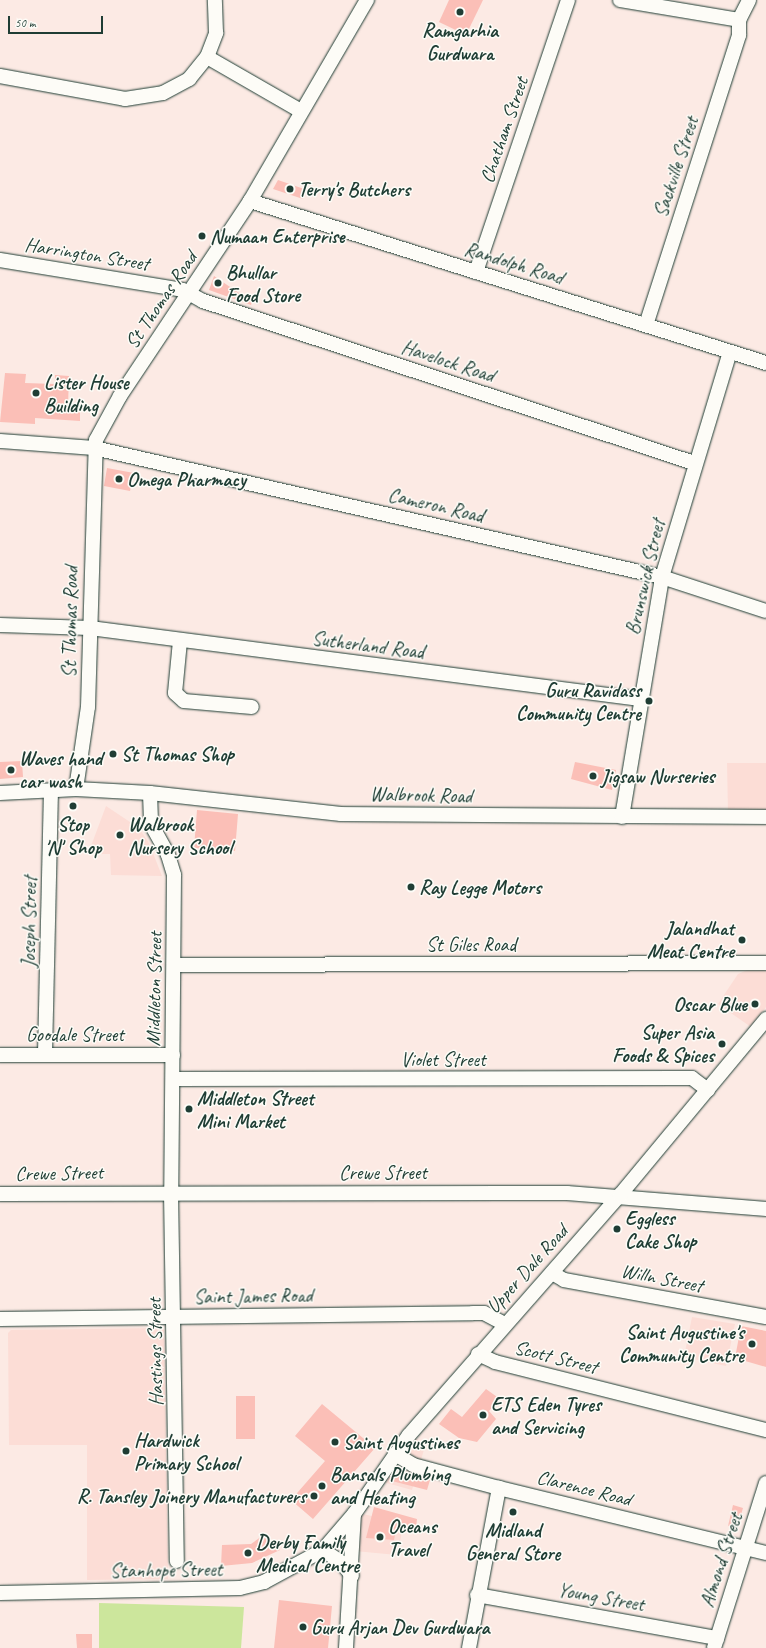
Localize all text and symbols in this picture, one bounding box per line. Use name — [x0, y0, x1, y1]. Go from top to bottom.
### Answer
marker: Ramgarhia Gurdwara — [455, 7, 465, 17]
scale bar — [10, 8, 105, 34]
text: 50 m — [15, 15, 35, 31]
place label: Ramgarhia Gurdwara — [422, 18, 498, 65]
street label: Chatham Street — [475, 74, 533, 186]
street label: Sackville Street — [648, 114, 704, 220]
place label: Terry's Butchers — [298, 177, 409, 201]
marker: Terry's Butchers — [285, 184, 295, 194]
place label: Numaan Enterprise — [210, 224, 344, 248]
marker: Numaan Enterprise — [197, 231, 207, 241]
street label: Harrington Street — [23, 232, 151, 276]
street label: Randolph Road — [462, 237, 566, 289]
street label: St Thomas Road — [119, 246, 203, 354]
place label: Bhullar Food Store — [226, 260, 300, 307]
marker: Bhullar Food Store — [213, 278, 223, 288]
street label: Havelock Road — [399, 335, 497, 387]
place label: Lister House Building — [44, 370, 129, 417]
marker: Lister House Building — [31, 388, 41, 398]
place label: Omega Pharmacy — [127, 467, 245, 491]
marker: Omega Pharmacy — [114, 474, 124, 484]
street label: Cameron Road — [386, 482, 486, 528]
street label: Brunswick Street — [620, 517, 670, 637]
street label: St Thomas Road — [57, 565, 83, 679]
street label: Sutherland Road — [311, 626, 425, 664]
place label: Guru Ravidass Community Centre — [516, 678, 641, 725]
marker: Guru Ravidass Community Centre — [644, 696, 654, 706]
place label: St Thomas Shop — [121, 742, 236, 766]
place label: Waves hand car wash — [19, 746, 103, 793]
marker: St Thomas Shop — [108, 749, 118, 759]
place label: Jigsaw Nurseries — [601, 764, 715, 788]
marker: Waves hand car wash — [6, 765, 16, 775]
marker: Jigsaw Nurseries — [588, 771, 598, 781]
street label: Walbrook Road — [370, 782, 472, 808]
marker: Stop 'N' Shop — [68, 801, 78, 811]
place label: Stop 'N' Shop — [45, 812, 101, 859]
place label: Walbrook Nursery School — [128, 812, 232, 859]
marker: Walbrook Nursery School — [115, 830, 125, 840]
place label: Ray Legge Motors — [419, 875, 541, 899]
street label: Joseph Street — [16, 876, 42, 968]
marker: Ray Legge Motors — [406, 882, 416, 892]
place label: Jalandhat Meat Centre — [647, 916, 734, 963]
street label: Middleton Street — [141, 931, 167, 1047]
street label: St Giles Road — [426, 932, 516, 956]
marker: Jalandhat Meat Centre — [737, 935, 747, 945]
place label: Oscar Blue — [673, 992, 747, 1016]
marker: Oscar Blue — [750, 999, 760, 1009]
place label: Super Asia Foods & Spices — [612, 1020, 714, 1067]
street label: Goodale Street — [26, 1022, 124, 1046]
marker: Super Asia Foods & Spices — [717, 1039, 727, 1049]
street label: Violet Street — [400, 1047, 486, 1071]
place label: Middleton Street Mini Market — [197, 1086, 314, 1133]
marker: Middleton Street Mini Market — [184, 1104, 194, 1114]
street label: Crewe Street — [15, 1160, 103, 1186]
street label: Crewe Street — [339, 1160, 427, 1184]
place label: Eggless Cake Shop — [625, 1206, 697, 1253]
street label: Upper Dale Road — [481, 1219, 573, 1319]
marker: Eggless Cake Shop — [612, 1224, 622, 1234]
street label: Willn Street — [619, 1258, 705, 1298]
street label: Saint James Road — [193, 1283, 313, 1309]
street label: Hastings Street — [142, 1298, 168, 1406]
place label: Saint Augustine's Community Centre — [619, 1320, 744, 1367]
street label: Scott Street — [512, 1335, 600, 1379]
marker: Saint Augustine's Community Centre — [747, 1339, 757, 1349]
place label: ETS Eden Tyres and Servicing — [491, 1392, 600, 1439]
marker: ETS Eden Tyres and Servicing — [478, 1410, 488, 1420]
place label: Hardwick Primary School — [134, 1428, 238, 1475]
place label: Saint Augustines — [343, 1430, 459, 1454]
marker: Saint Augustines — [330, 1437, 340, 1447]
marker: Hardwick Primary School — [121, 1446, 131, 1456]
place label: Bansals Plumbing and Heating — [330, 1462, 451, 1509]
street label: Clarence Road — [534, 1465, 634, 1511]
marker: Bansals Plumbing and Heating — [317, 1481, 327, 1491]
place label: R. Tansley Joinery Manufacturers — [76, 1484, 306, 1508]
marker: R. Tansley Joinery Manufacturers — [309, 1491, 319, 1501]
marker: Midland General Store — [508, 1507, 518, 1517]
street label: Almond Street — [694, 1510, 748, 1610]
place label: Oceans Travel — [388, 1514, 436, 1561]
place label: Midland General Store — [466, 1518, 560, 1565]
place label: Derby Family Medical Centre — [256, 1530, 359, 1577]
marker: Oceans Travel — [375, 1532, 385, 1542]
marker: Derby Family Medical Centre — [243, 1548, 253, 1558]
street label: Stanhope Street — [109, 1557, 223, 1583]
street label: Young Street — [556, 1578, 646, 1616]
place label: Guru Arjan Dev Gurdwara — [311, 1615, 489, 1639]
marker: Guru Arjan Dev Gurdwara — [298, 1622, 308, 1632]

